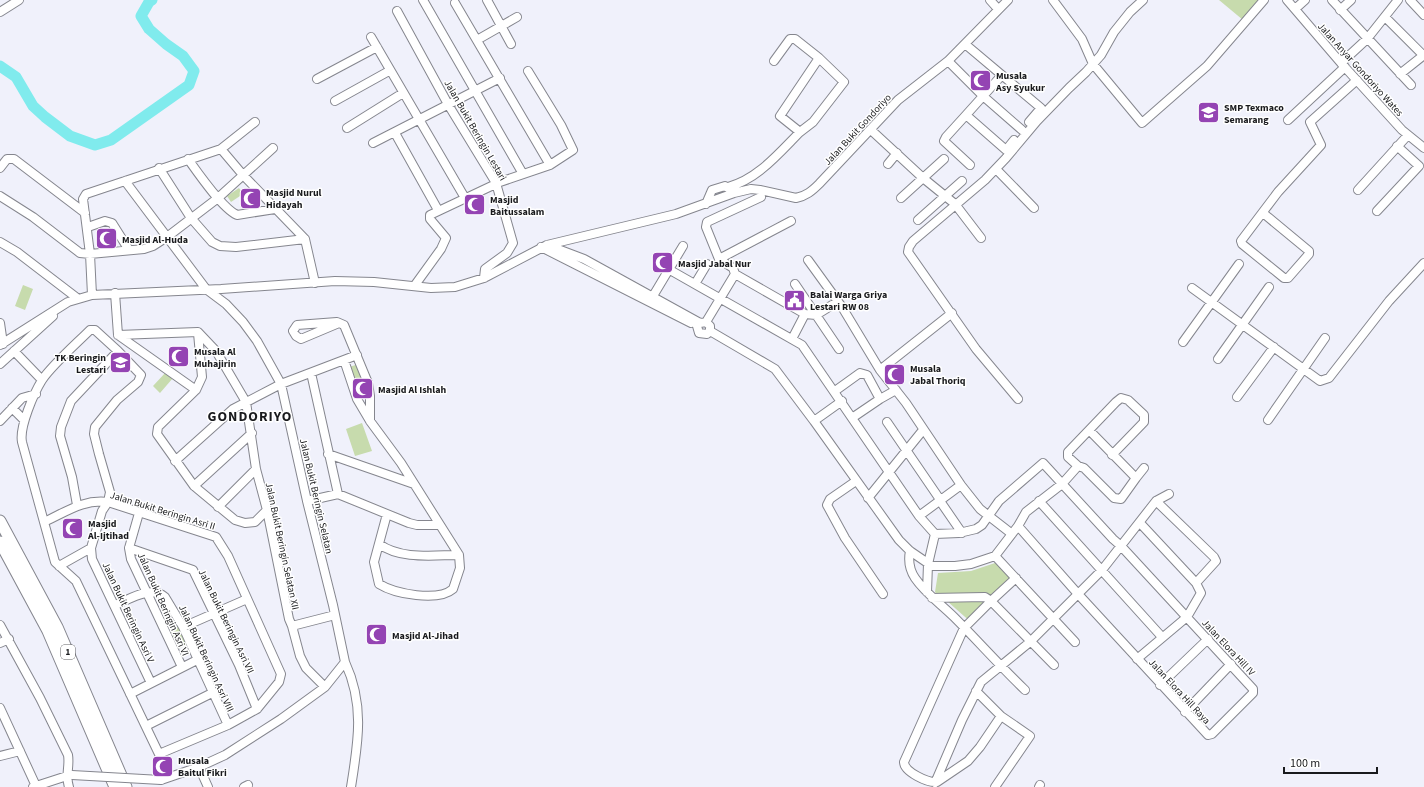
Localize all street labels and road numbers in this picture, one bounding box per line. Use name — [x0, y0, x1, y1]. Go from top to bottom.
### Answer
street label: Jalan Anyar Gondoriyo Wates — [1314, 20, 1406, 120]
street label: Jalan Bukit Beringin Lestari — [441, 78, 510, 183]
street label: Jalan Bukit Gondoriyo — [821, 91, 895, 168]
street label: Jalan Bukit Beringin Selatan — [296, 437, 336, 555]
street label: Jalan Bukit Beringin Selatan XII — [262, 481, 302, 611]
street label: Jalan Bukit Beringin Asri II — [108, 488, 217, 534]
street label: Jalan Bukit Beringin Asri VI — [134, 551, 192, 658]
street label: Jalan Bukit Beringin Asri V — [99, 560, 158, 666]
street label: Jalan Bukit Beringin Asri VII — [195, 567, 257, 676]
street label: Jalan Bukit Beringin Asri VIII — [175, 602, 237, 714]
street label: Jalan Elora Hill IV — [1199, 616, 1259, 680]
road number: 1 — [61, 645, 75, 659]
street label: Jalan Elora Hill Raya — [1145, 656, 1213, 727]

